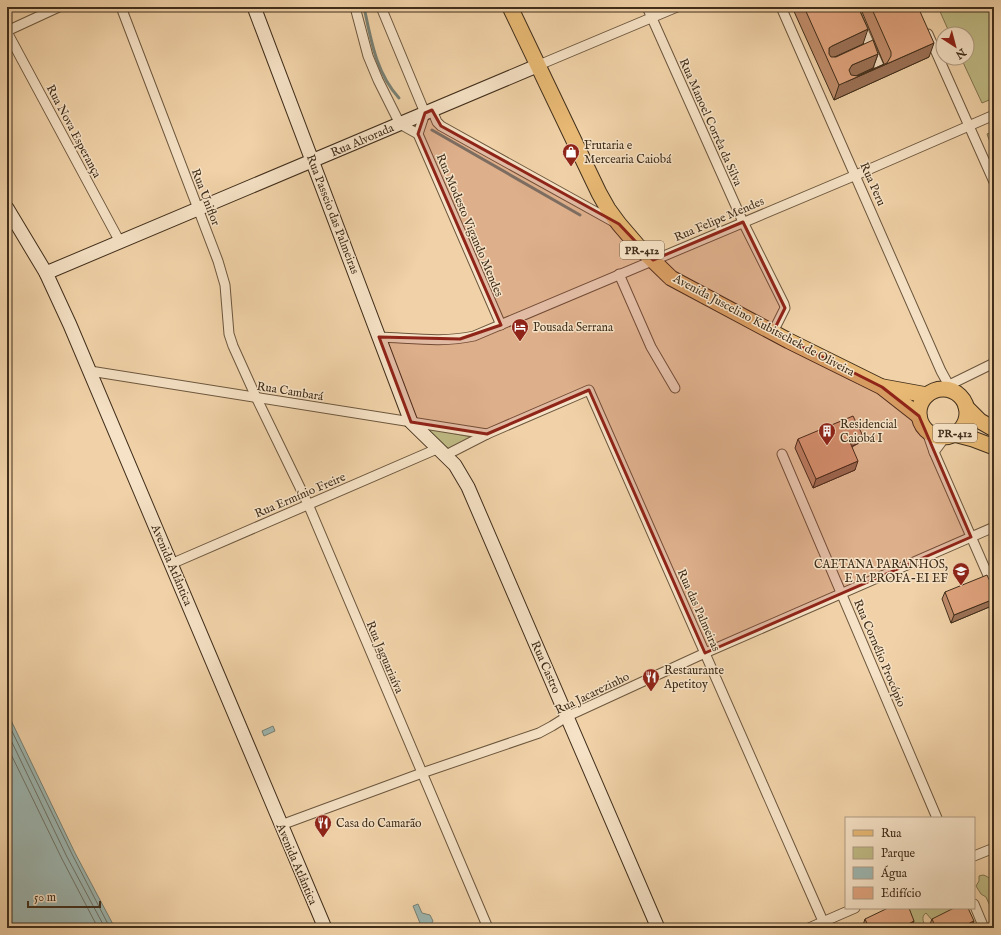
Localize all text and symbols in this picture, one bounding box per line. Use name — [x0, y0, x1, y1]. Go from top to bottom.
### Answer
north arrow — [935, 26, 975, 66]
text: N — [952, 44, 969, 62]
street label: Rua Manoel Corrêa da Silva — [676, 56, 746, 189]
street label: Rua Nova Esperança — [42, 82, 105, 182]
street label: Rua Alvorada — [328, 120, 397, 160]
place label: Frutaria e Mercearia Caiobá — [584, 138, 672, 167]
shop icon: Frutaria e Mercearia Caiobá — [561, 142, 581, 167]
street label: Rua Modesto Vigando Mendes — [433, 151, 507, 299]
street label: Rua Passeio das Palmeiras — [303, 152, 362, 276]
street label: Rua Peru — [856, 160, 889, 208]
street label: Rua Uniflor — [188, 167, 223, 228]
street label: Rua Felipe Mendes — [672, 194, 767, 246]
road number: PR-412 — [620, 241, 664, 259]
street label: Avenida Juscelino Kubitschek de Oliveira — [669, 271, 858, 381]
hotel icon: Pousada Serrana — [510, 317, 530, 342]
place label: Pousada Serrana — [533, 320, 614, 335]
street label: Rua Cambará — [256, 379, 325, 404]
place label: Residencial Caiobá I — [840, 417, 898, 446]
building icon: Residencial Caiobá I — [817, 421, 837, 446]
road number: PR-412 — [933, 424, 977, 442]
street label: Rua Ermínio Freire — [252, 469, 348, 521]
street label: Avenida Atlântica — [147, 521, 196, 609]
place label: CAETANA PARANHOS, E M PROFA-EI EF — [814, 557, 948, 586]
school or university icon: CAETANA PARANHOS, E M PROFA-EI EF — [951, 561, 971, 586]
street label: Rua das Palmeiras — [674, 567, 723, 654]
street label: Rua Cornélio Procópio — [849, 597, 909, 710]
street label: Rua Jaguariaíva — [362, 619, 407, 697]
street label: Rua Castro — [527, 639, 564, 696]
place label: Restaurante Apetitoy — [663, 663, 724, 693]
restaurant icon: Restaurante Apetitoy — [641, 667, 661, 692]
street label: Rua Jacarezinho — [552, 669, 633, 719]
restaurant icon: Casa do Camarão — [313, 813, 333, 838]
place label: Casa do Camarão — [336, 816, 422, 831]
legend — [845, 817, 975, 909]
street label: Avenida Atlântica — [272, 820, 321, 908]
text: Rua — [881, 826, 902, 841]
text: Parque — [881, 846, 916, 862]
text: Água — [880, 865, 908, 881]
scale bar — [28, 883, 100, 909]
text: Edifício — [881, 886, 922, 901]
text: 50 m — [34, 890, 56, 905]

